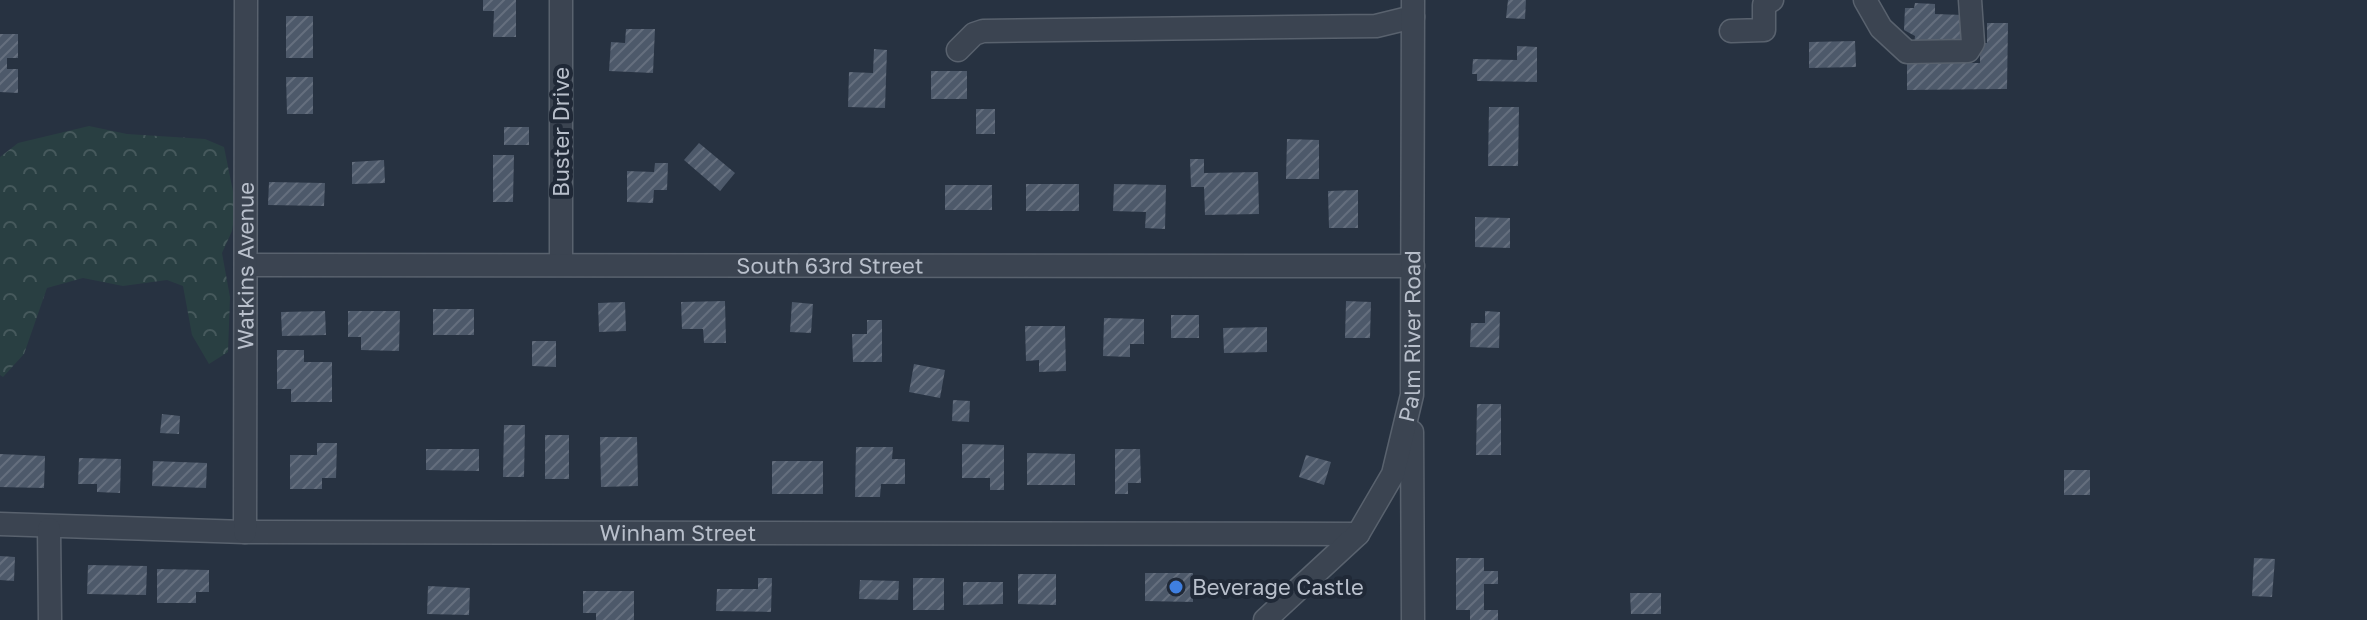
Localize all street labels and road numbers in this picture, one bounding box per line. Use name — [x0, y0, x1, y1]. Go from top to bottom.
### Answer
street label: Buster Drive — [547, 67, 574, 197]
street label: Watkins Avenue — [231, 182, 259, 350]
street label: Palm River Road — [1392, 250, 1425, 425]
street label: South 63rd Street — [736, 251, 924, 279]
street label: Winham Street — [599, 519, 756, 546]

